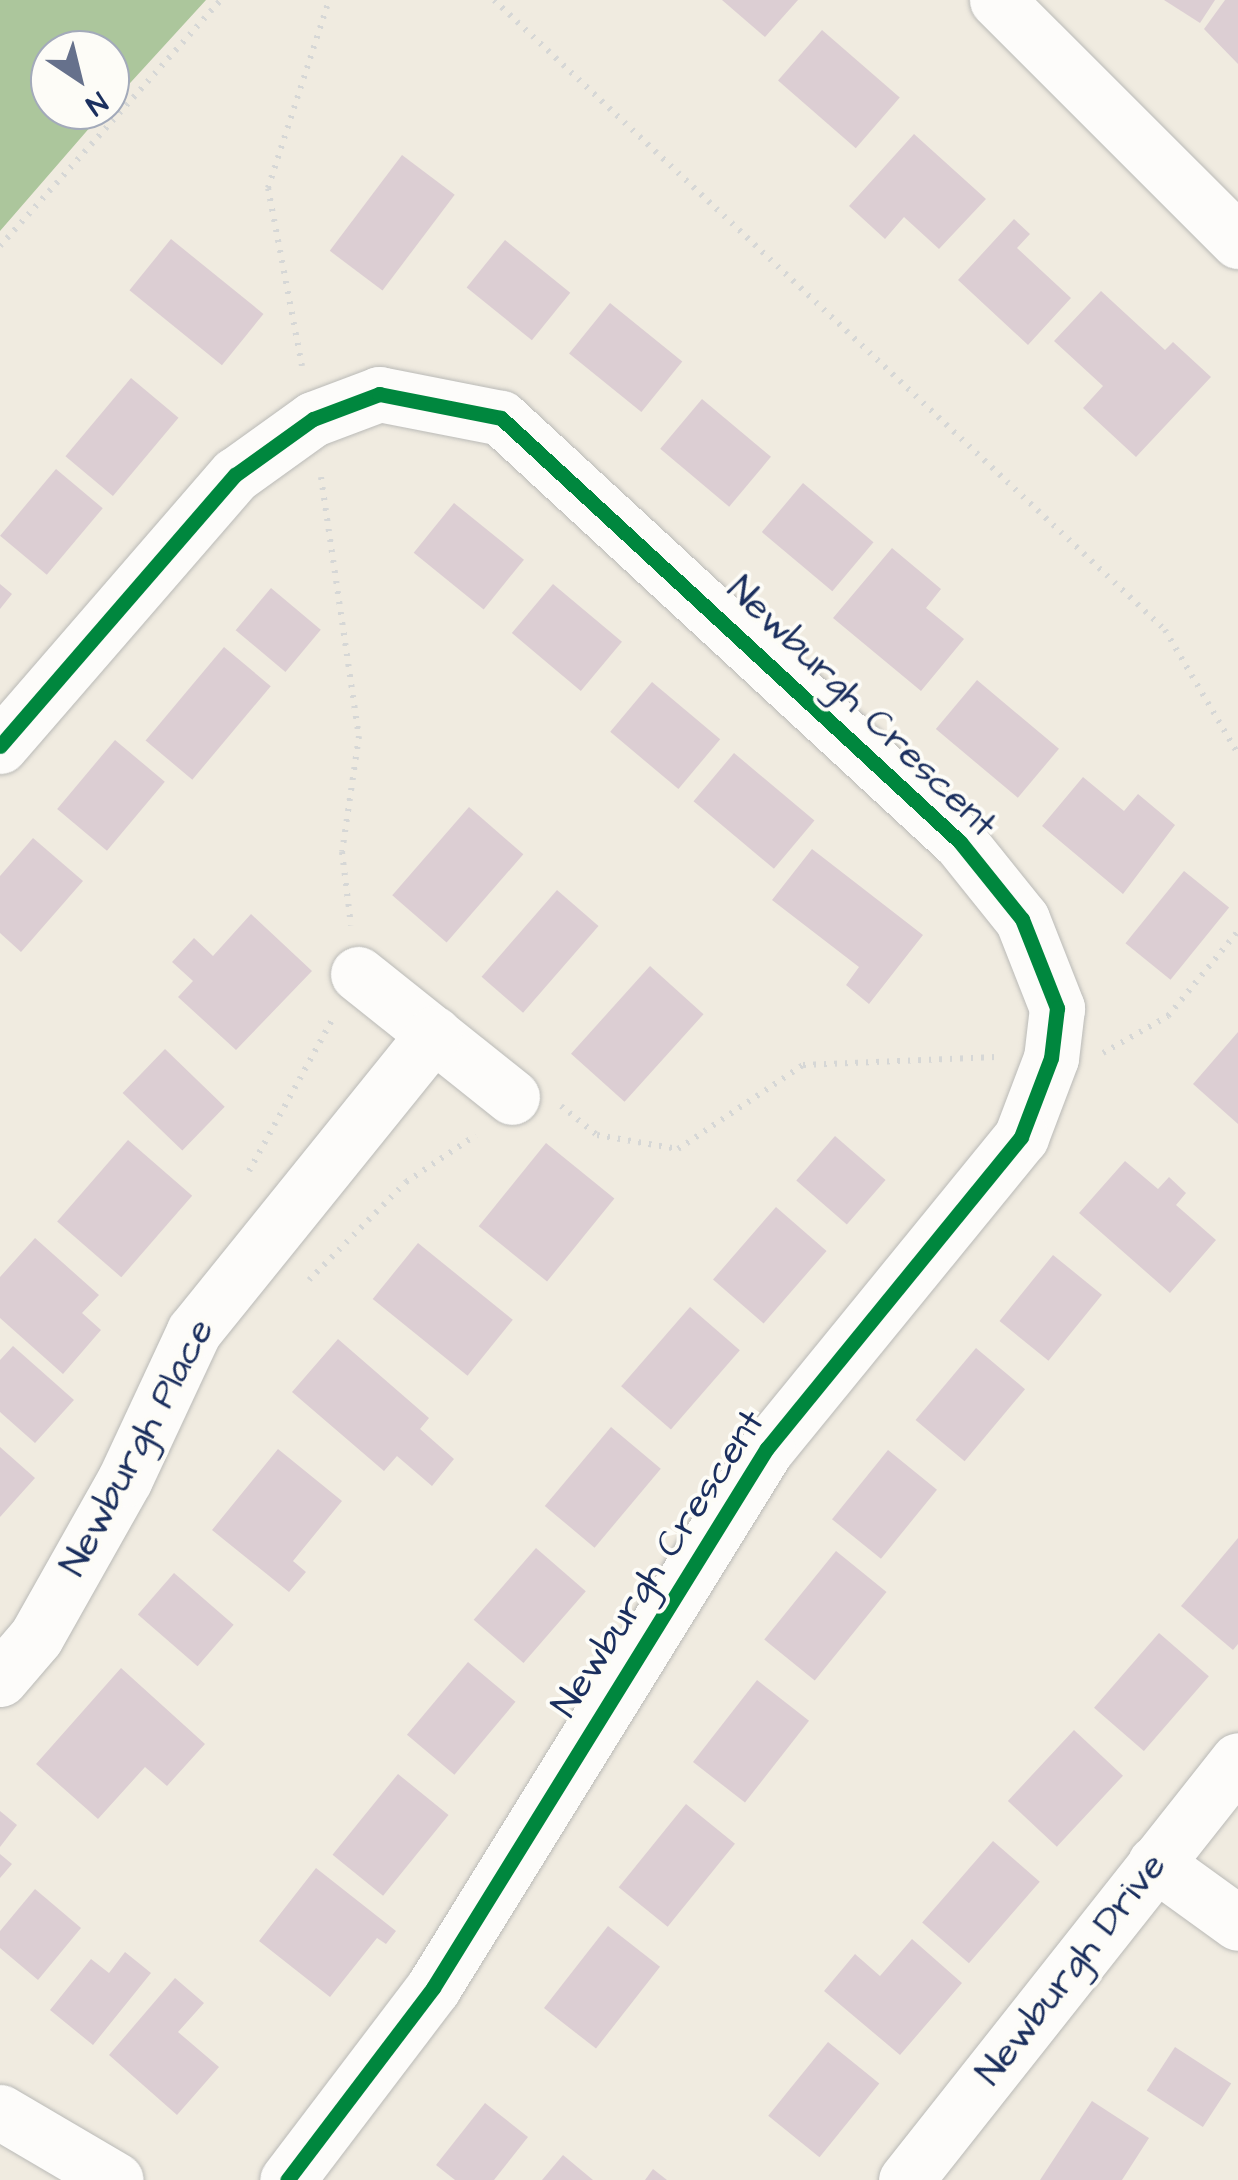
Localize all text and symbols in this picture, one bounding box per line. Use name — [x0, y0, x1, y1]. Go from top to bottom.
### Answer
north arrow — [30, 30, 130, 130]
text: N — [78, 82, 115, 124]
street label: Newburgh Crescent — [717, 568, 1005, 848]
street label: Newburgh Place — [51, 1312, 225, 1584]
street label: Newburgh Crescent — [543, 1402, 775, 1726]
street label: Newburgh Drive — [967, 1845, 1177, 2095]

